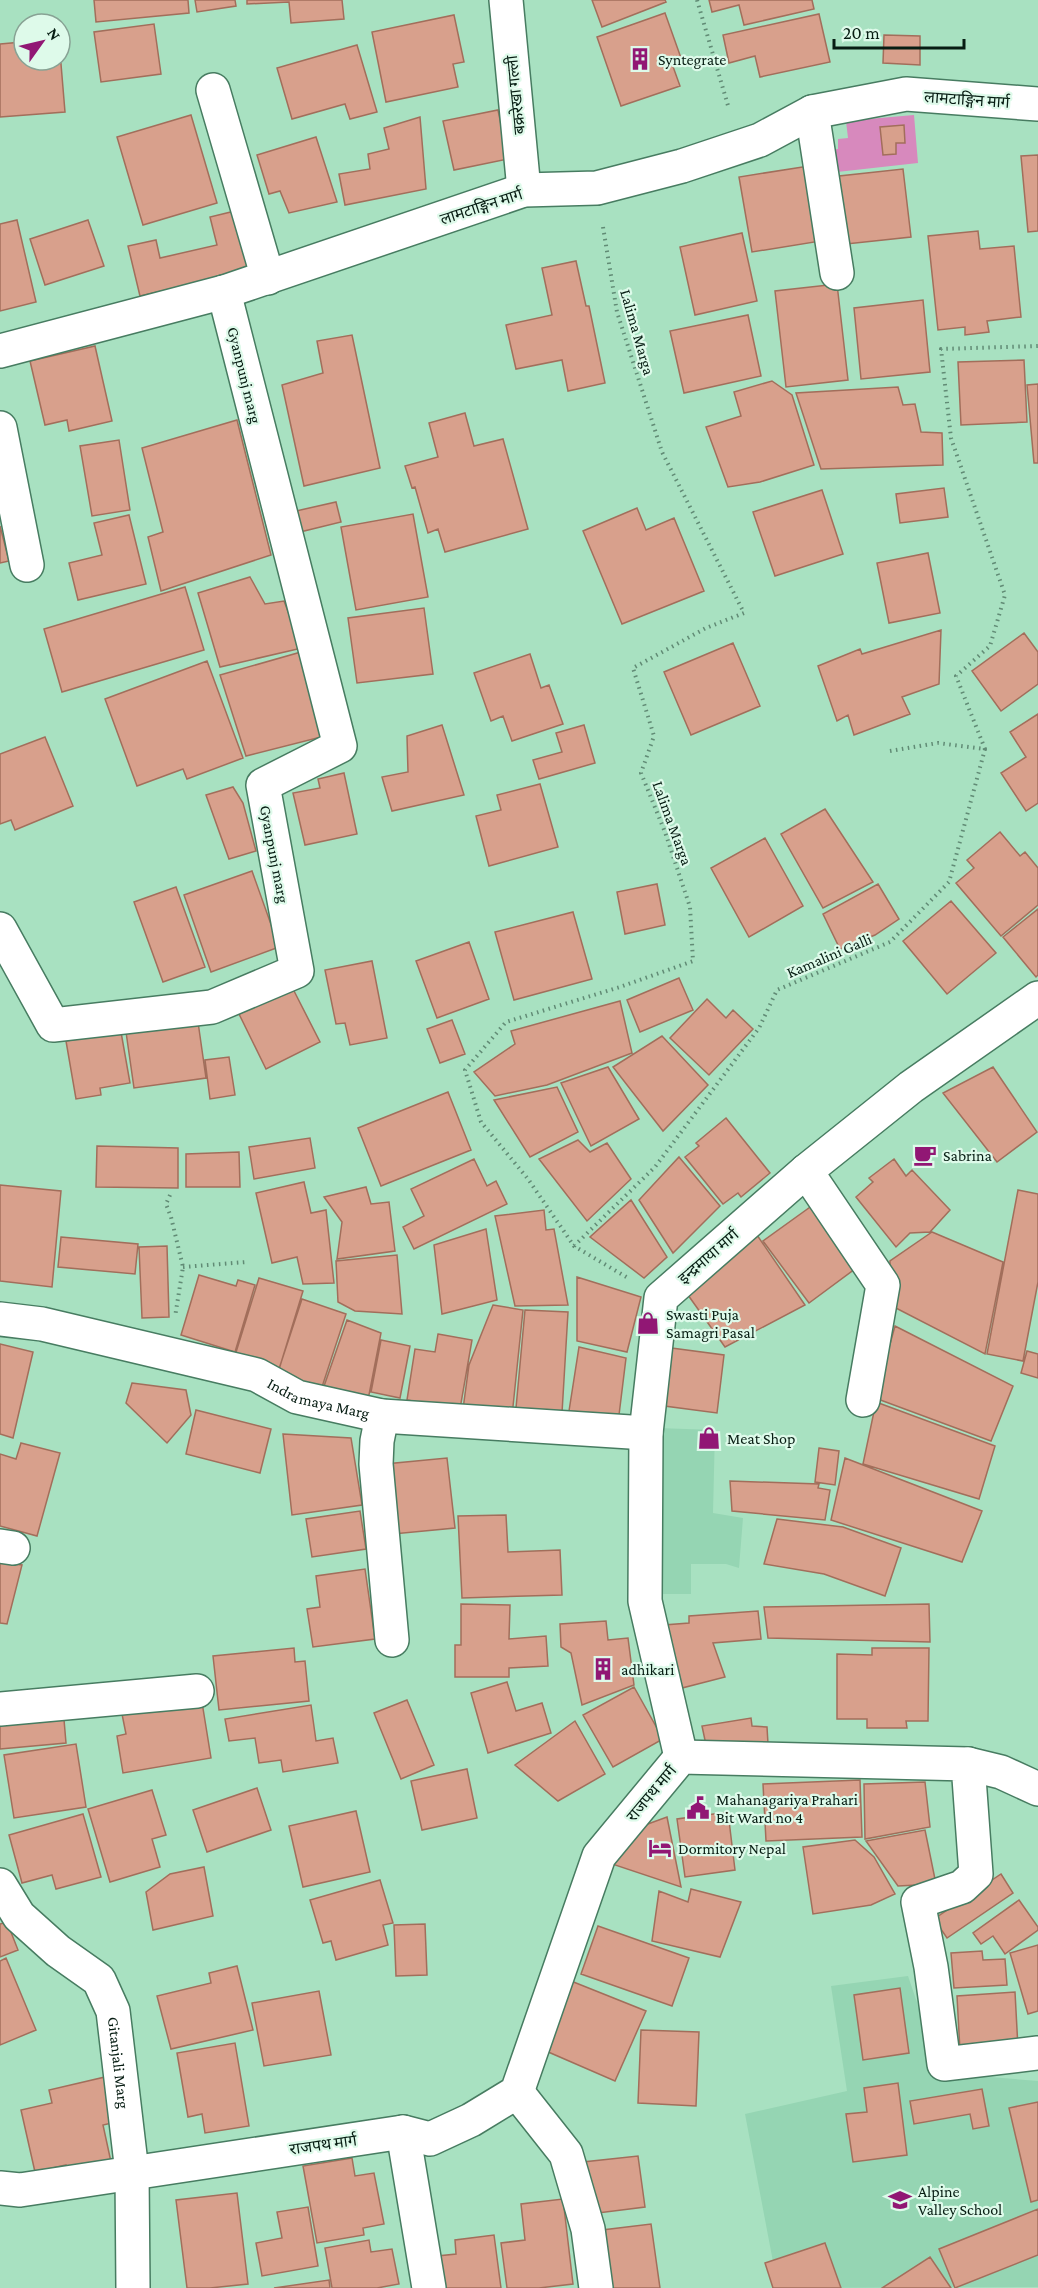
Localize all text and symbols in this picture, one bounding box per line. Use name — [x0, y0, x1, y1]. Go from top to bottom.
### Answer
north arrow — [12, 12, 72, 72]
scale bar — [834, 12, 964, 50]
text: 20 m — [843, 23, 880, 43]
text: N — [44, 25, 64, 43]
building icon: Syntegrate — [627, 46, 653, 72]
place label: Syntegrate — [658, 51, 726, 69]
street label: बक्ररेखा गल्ली — [502, 54, 528, 135]
street label: लामटाङ्गिन मार्ग — [924, 87, 1011, 111]
street label: लामटाङ्गिन मार्ग — [437, 184, 525, 228]
street label: Lalima Marga — [616, 287, 658, 378]
street label: Gyanpunj marg — [223, 325, 265, 426]
street label: Lalima Marga — [649, 779, 696, 868]
street label: Gyanpunj marg — [256, 804, 292, 905]
street label: Kamalini Galli — [784, 930, 874, 981]
cafe icon: Sabrina — [912, 1142, 938, 1168]
place label: Sabrina — [943, 1147, 993, 1164]
street label: इन्द्रमाया मार्ग — [674, 1224, 743, 1287]
place label: Swasti Puja Samagri Pasal — [666, 1306, 755, 1342]
shop icon: Swasti Puja Samagri Pasal — [635, 1310, 661, 1336]
street label: Indramaya Marg — [265, 1375, 371, 1423]
shop icon: Meat Shop — [696, 1425, 722, 1451]
place label: Meat Shop — [727, 1430, 795, 1448]
building icon: adhikari — [590, 1656, 616, 1682]
place label: adhikari — [621, 1661, 674, 1678]
street label: राजपथ मार्ग — [622, 1761, 680, 1825]
place label: Mahanagariya Prahari Bit Ward no 4 — [716, 1791, 858, 1826]
public building icon: Mahanagariya Prahari Bit Ward no 4 — [685, 1795, 711, 1821]
hotel icon: Dormitory Nepal — [647, 1835, 673, 1861]
place label: Dormitory Nepal — [678, 1840, 786, 1858]
street label: Gitanjali Marg — [105, 2016, 132, 2110]
street label: राजपथ मार्ग — [288, 2130, 359, 2158]
place label: Alpine Valley School — [918, 2183, 1002, 2219]
school or university icon: Alpine Valley School — [887, 2187, 913, 2213]

